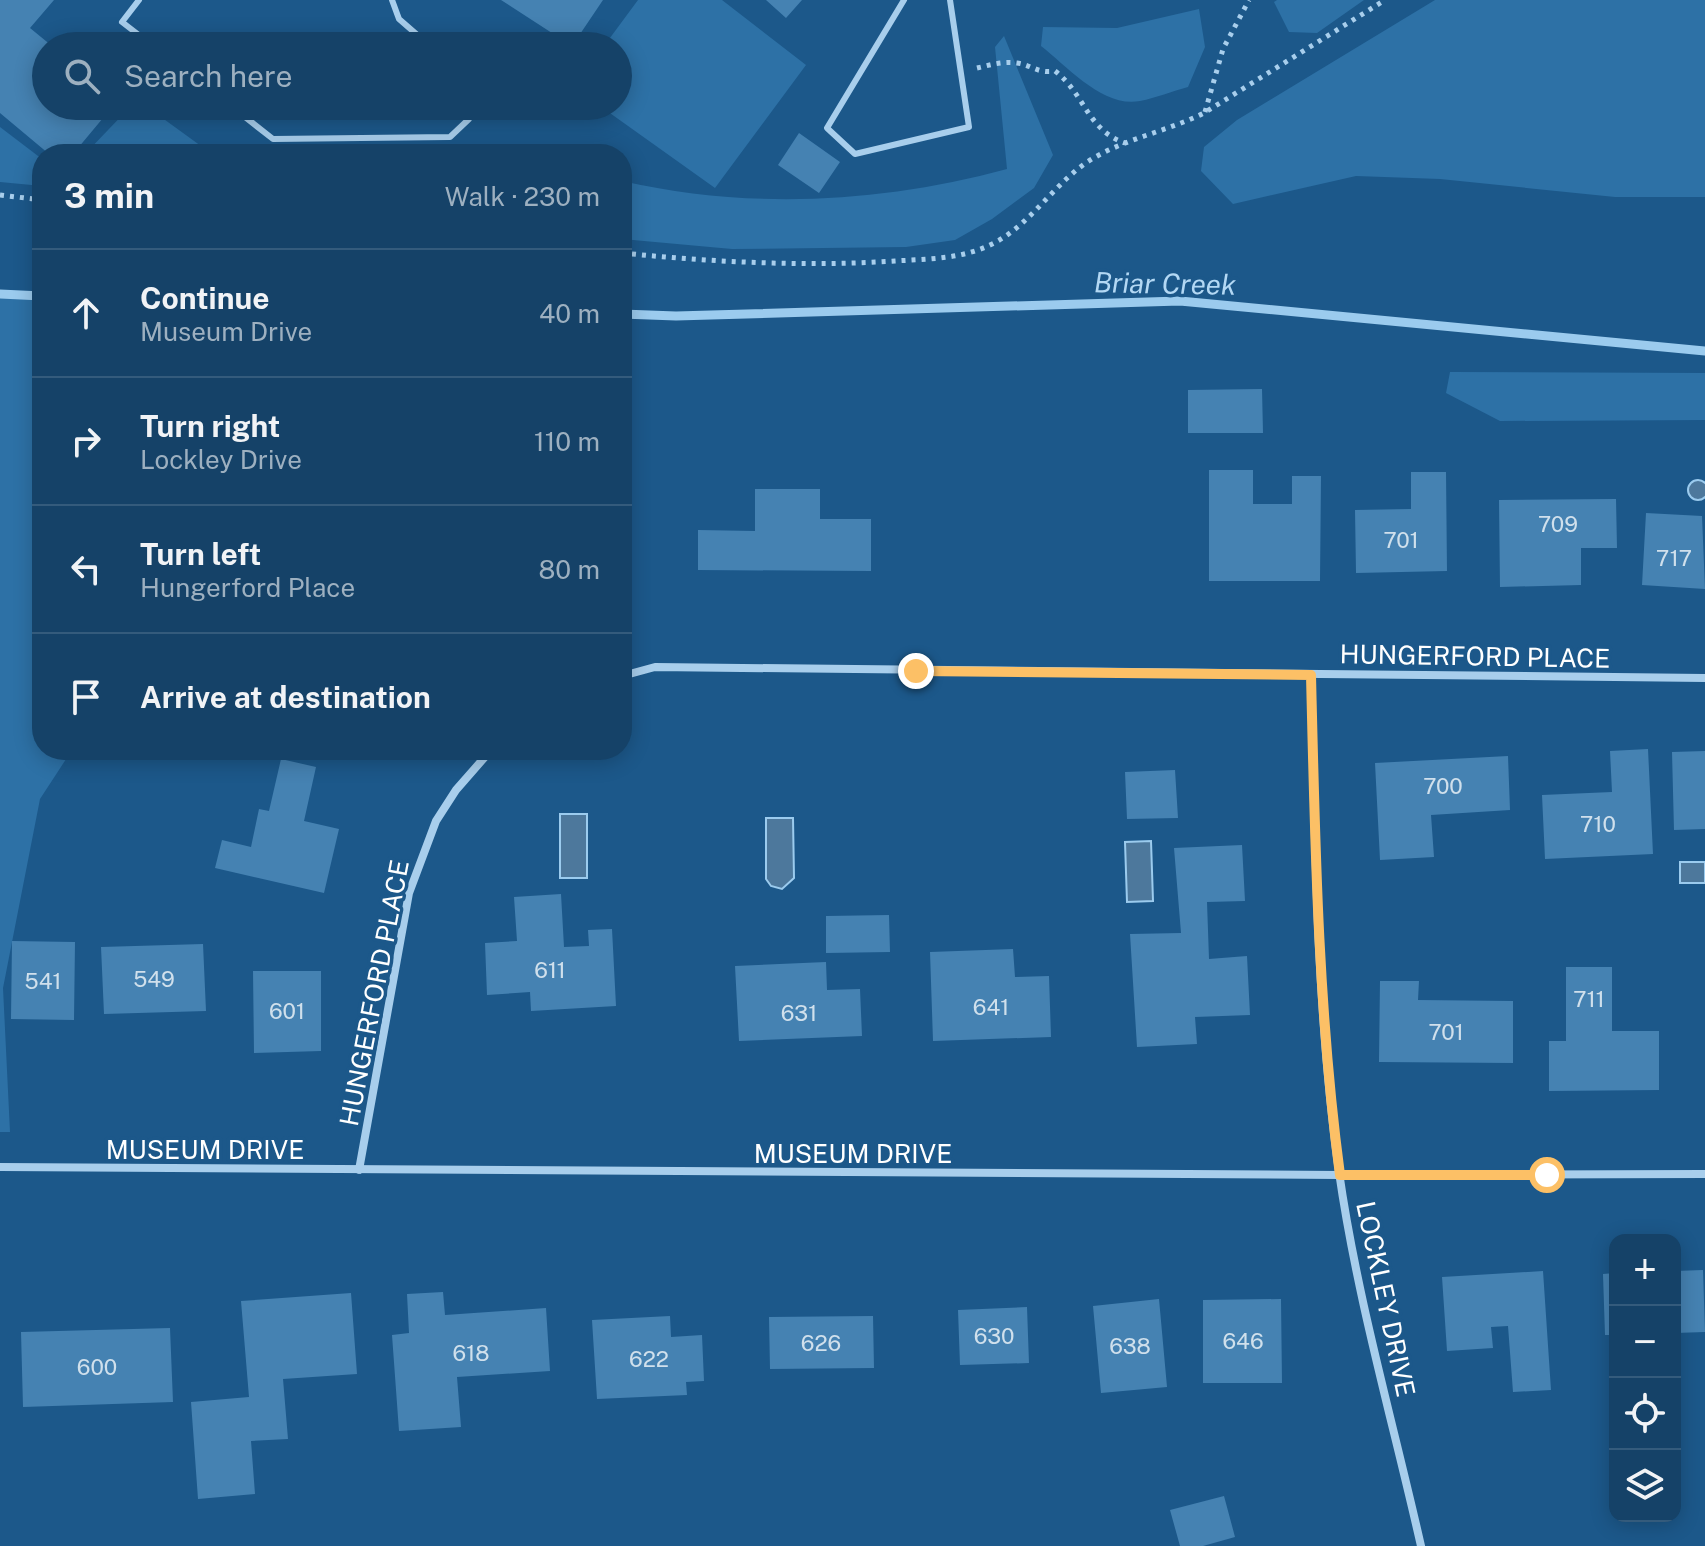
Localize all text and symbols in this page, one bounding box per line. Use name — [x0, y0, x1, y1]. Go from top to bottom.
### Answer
search box — [32, 32, 632, 120]
icon: search — [60, 54, 104, 98]
text: Search here — [124, 58, 292, 94]
text: 3 min — [64, 176, 154, 216]
text: Walk · 230 m — [445, 181, 600, 212]
water label: Briar Creek — [1094, 265, 1236, 301]
text: Continue — [140, 280, 270, 316]
icon: ahead — [64, 291, 108, 335]
text: 40 m — [539, 298, 600, 329]
text: Museum Drive — [140, 316, 312, 347]
text: Turn right — [140, 408, 280, 444]
icon: right — [64, 419, 108, 463]
text: 110 m — [534, 426, 600, 457]
text: Lockley Drive — [140, 444, 302, 475]
house number: 709 — [1538, 511, 1578, 537]
house number: 701 — [1383, 527, 1419, 553]
text: Turn left — [140, 536, 261, 572]
house number: 717 — [1656, 545, 1692, 571]
icon: left — [64, 547, 108, 591]
text: 80 m — [539, 554, 600, 585]
text: Hungerford Place — [140, 572, 355, 603]
street label: HUNGERFORD PLACE — [1339, 638, 1611, 674]
route end — [898, 653, 934, 689]
icon: arrive — [64, 675, 108, 719]
text: Arrive at destination — [140, 679, 431, 715]
house number: 700 — [1423, 773, 1463, 799]
house number: 710 — [1580, 811, 1616, 837]
street label: HUNGERFORD PLACE — [333, 857, 415, 1129]
house number: 611 — [534, 957, 566, 983]
house number: 549 — [133, 966, 175, 992]
house number: 541 — [25, 968, 61, 994]
house number: 711 — [1573, 986, 1605, 1012]
house number: 641 — [973, 994, 1009, 1020]
house number: 601 — [269, 998, 305, 1024]
house number: 631 — [781, 1000, 817, 1026]
house number: 701 — [1428, 1019, 1464, 1045]
street label: MUSEUM DRIVE — [106, 1134, 304, 1165]
street label: MUSEUM DRIVE — [754, 1138, 952, 1169]
route start — [1529, 1157, 1565, 1193]
street label: LOCKLEY DRIVE — [1350, 1198, 1422, 1400]
map controls — [1609, 1234, 1681, 1522]
button: + — [1609, 1234, 1681, 1306]
button: − — [1609, 1306, 1681, 1378]
house number: 630 — [974, 1323, 1014, 1349]
house number: 646 — [1222, 1328, 1264, 1354]
house number: 626 — [801, 1330, 841, 1356]
house number: 638 — [1109, 1333, 1151, 1359]
house number: 618 — [453, 1340, 489, 1366]
house number: 622 — [629, 1346, 669, 1372]
house number: 600 — [77, 1354, 117, 1380]
button: locate — [1609, 1378, 1681, 1450]
button: layers — [1609, 1450, 1681, 1522]

